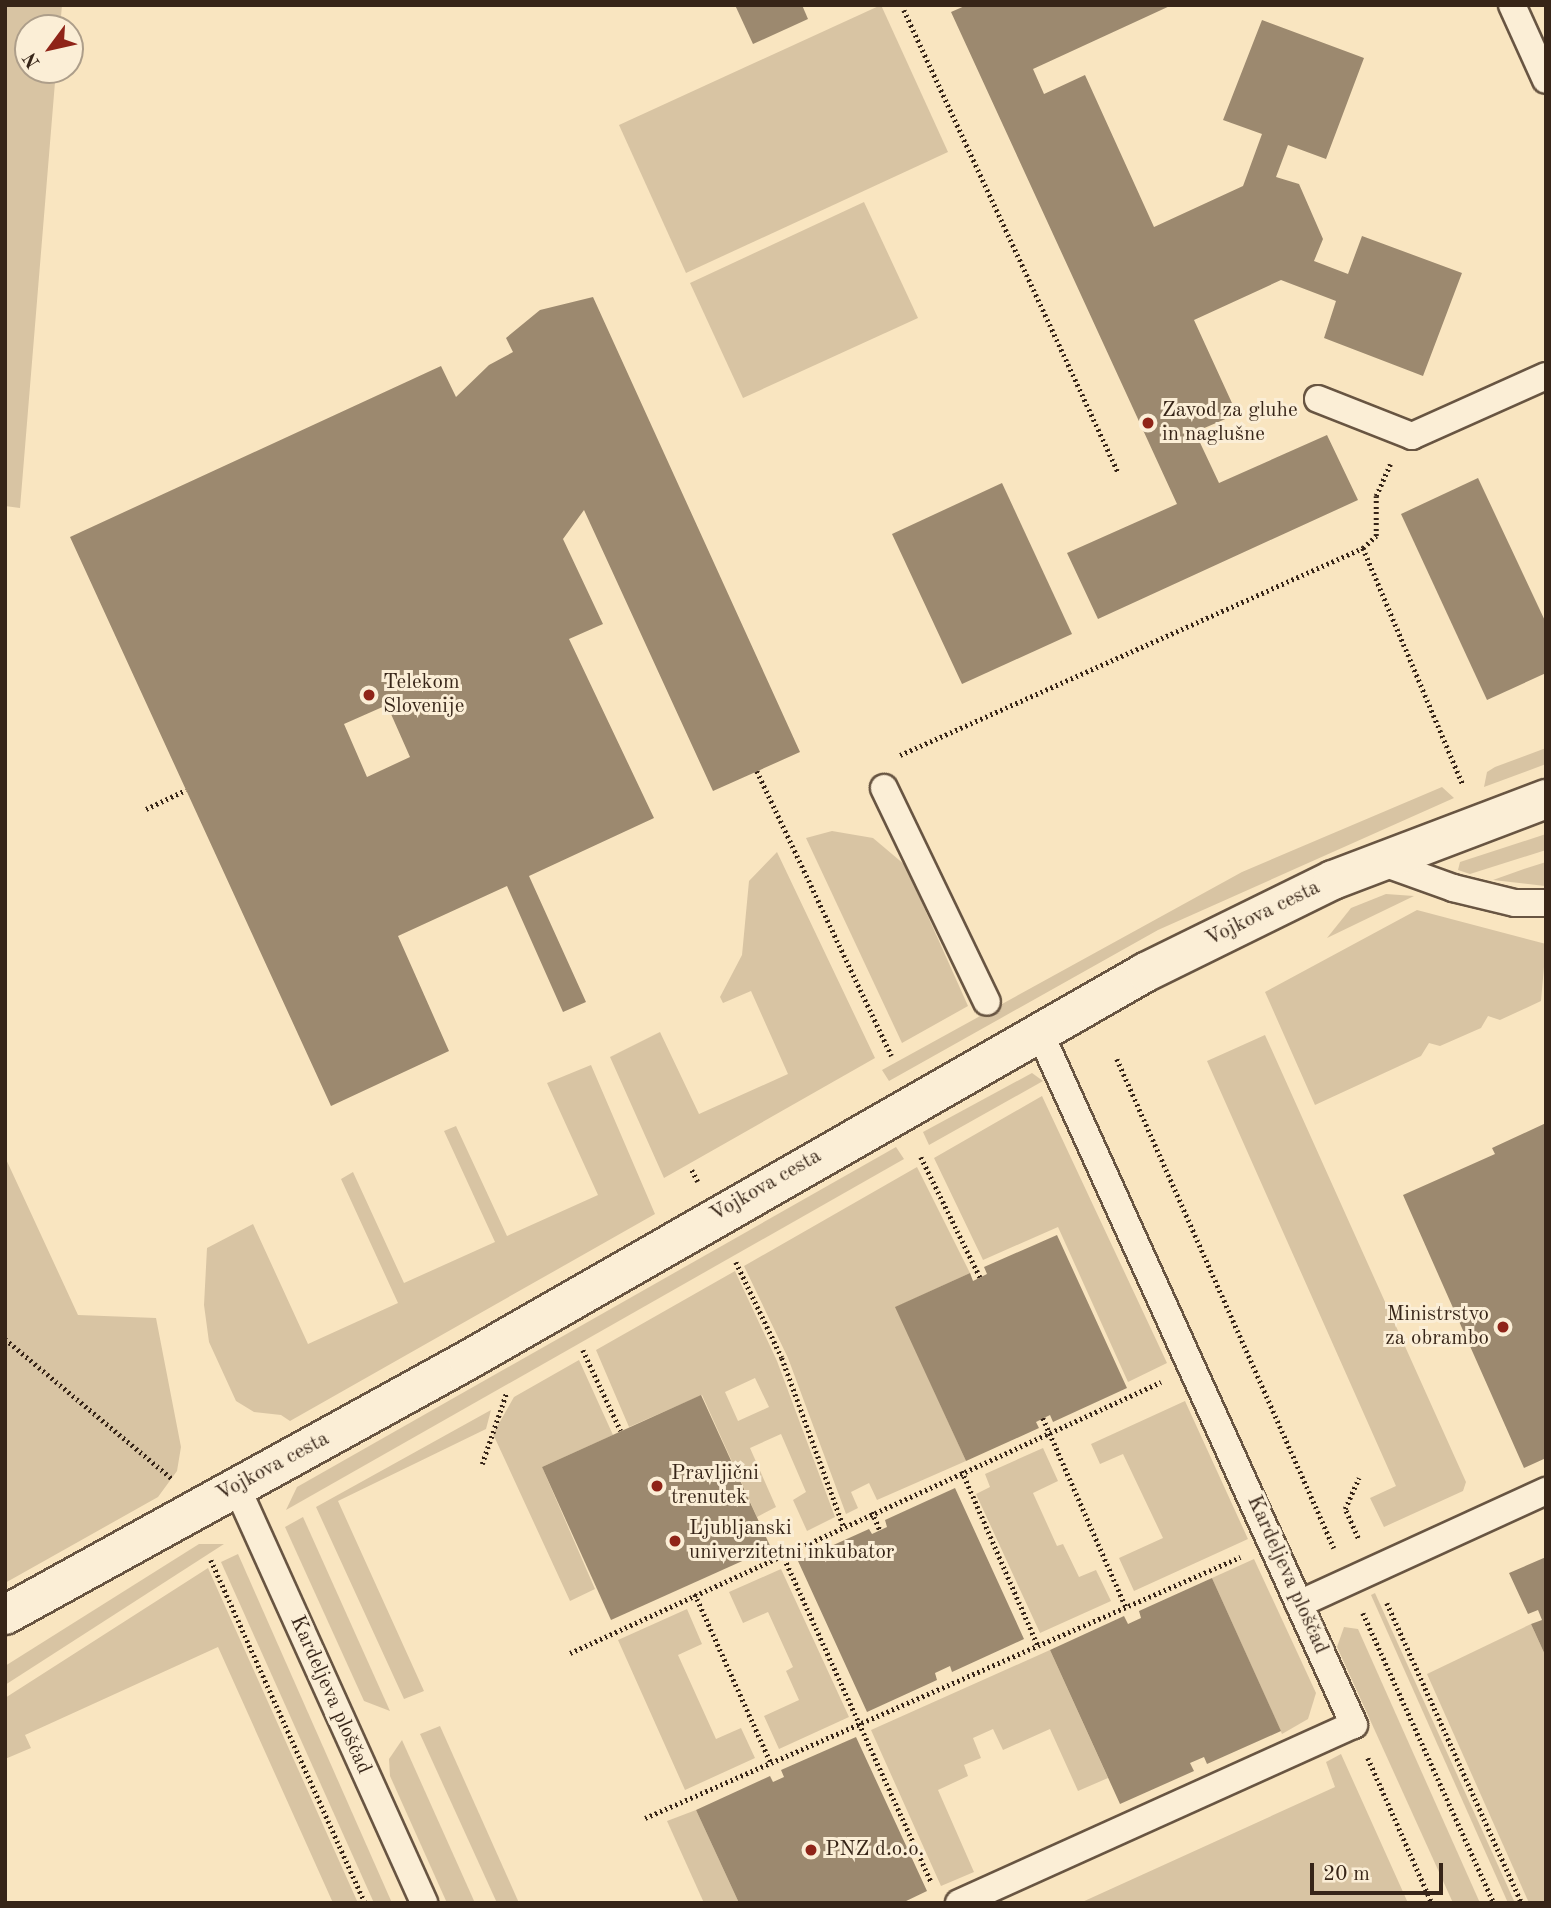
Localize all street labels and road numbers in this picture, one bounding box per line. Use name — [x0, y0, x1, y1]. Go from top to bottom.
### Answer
street label: Vojkova cesta — [1202, 875, 1324, 953]
street label: Vojkova cesta — [706, 1144, 826, 1228]
street label: Vojkova cesta — [212, 1427, 334, 1507]
street label: Kardeljeva ploščad — [1241, 1492, 1333, 1658]
street label: Kardeljeva ploščad — [284, 1612, 376, 1778]

